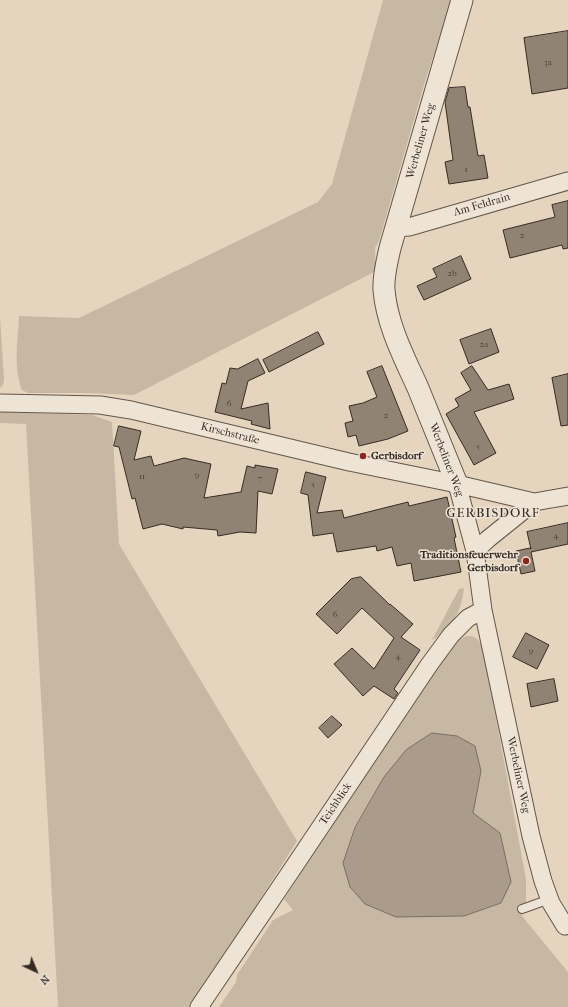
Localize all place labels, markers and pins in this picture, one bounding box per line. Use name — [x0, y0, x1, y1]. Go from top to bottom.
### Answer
place label: Gerbisdorf — [371, 449, 422, 463]
marker: Gerbisdorf — [358, 451, 368, 461]
place label: Traditionsfeuerwehr Gerbisdorf — [420, 548, 518, 574]
marker: Traditionsfeuerwehr Gerbisdorf — [521, 556, 531, 566]

